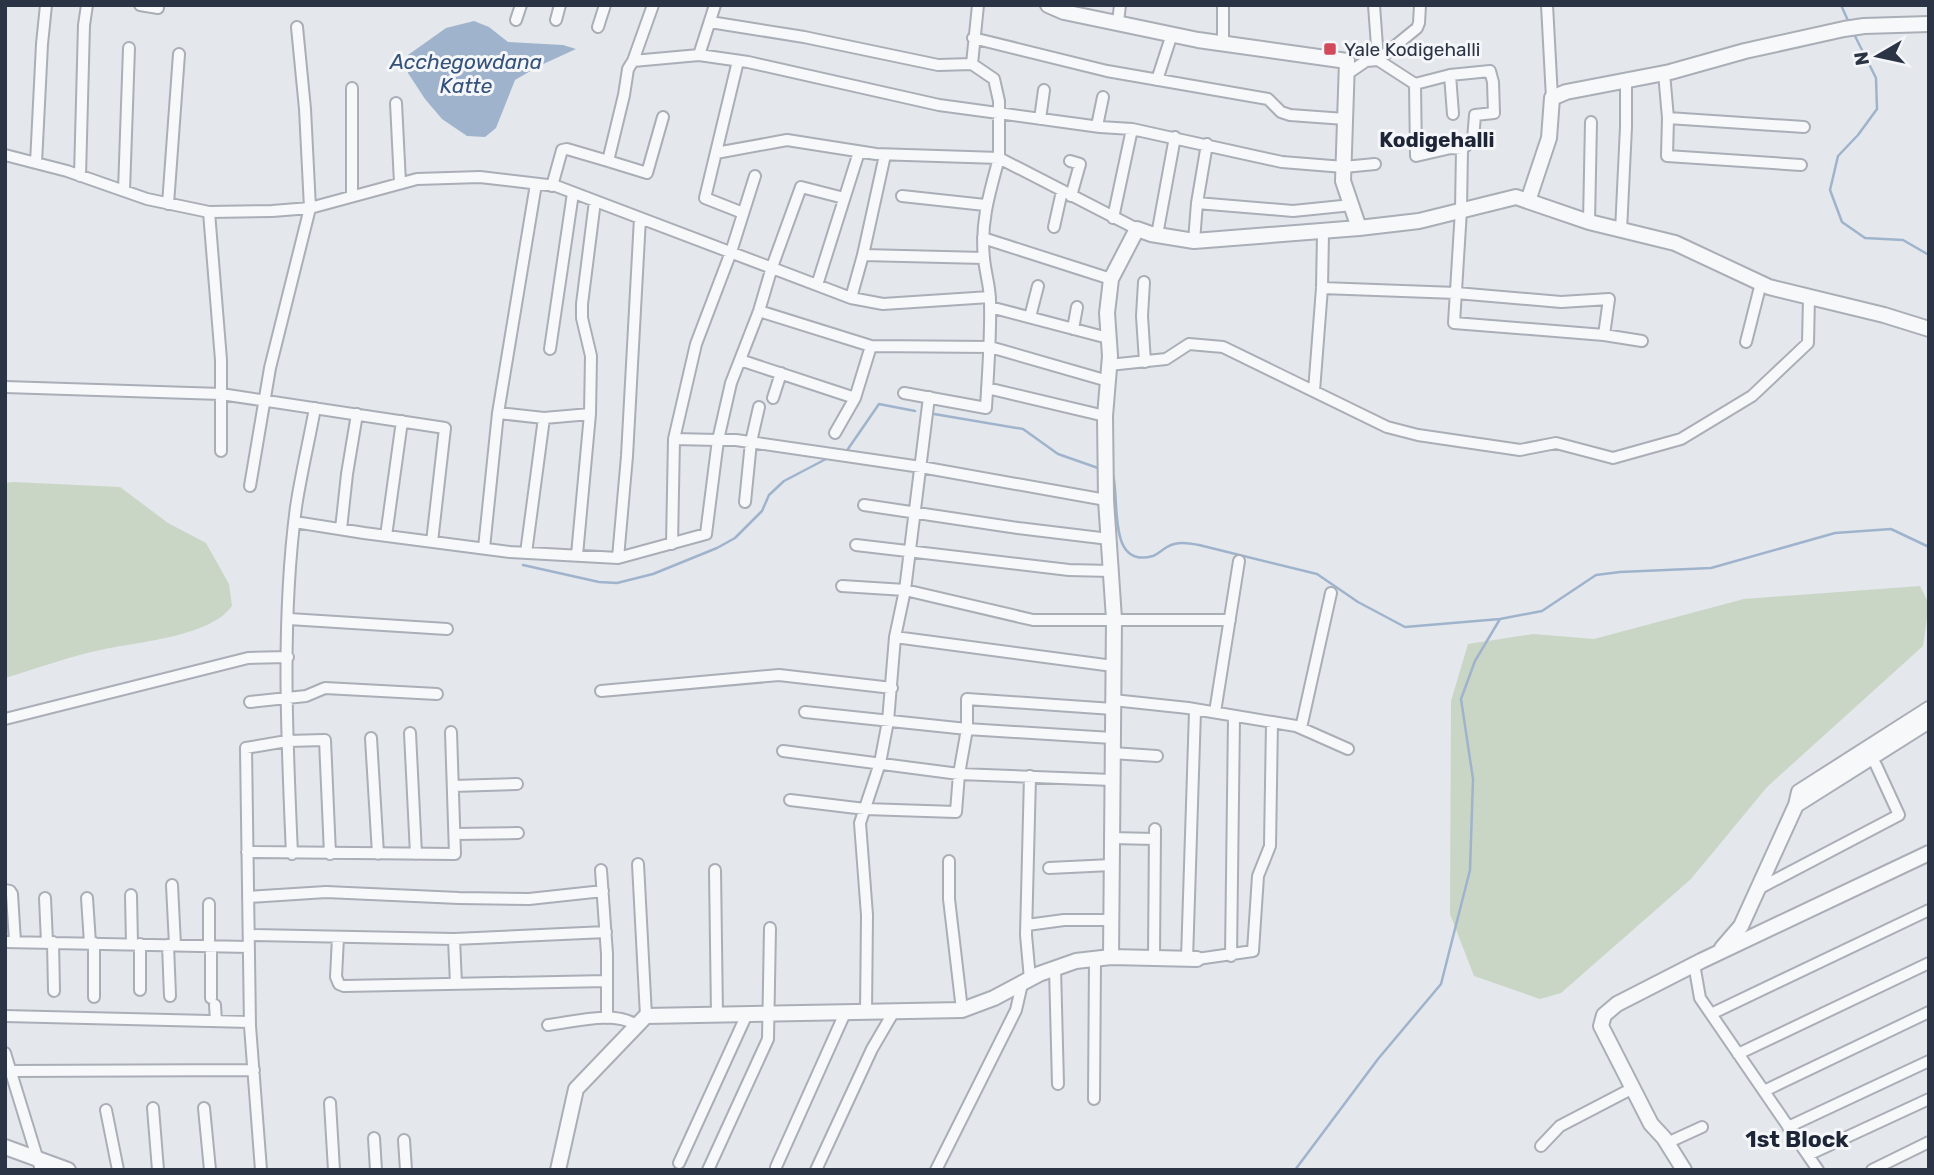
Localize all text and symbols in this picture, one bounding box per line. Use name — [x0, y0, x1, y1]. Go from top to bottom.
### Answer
north arrow — [1843, 21, 1913, 91]
place label: Yale Kodigehalli — [1344, 38, 1480, 61]
marker: Yale Kodigehalli — [1322, 41, 1338, 57]
water label: Acchegowdana Katte — [389, 49, 542, 98]
text: N — [1849, 50, 1874, 67]
district label: Kodigehalli — [1379, 127, 1495, 152]
district label: 1st Block — [1745, 1125, 1849, 1153]

